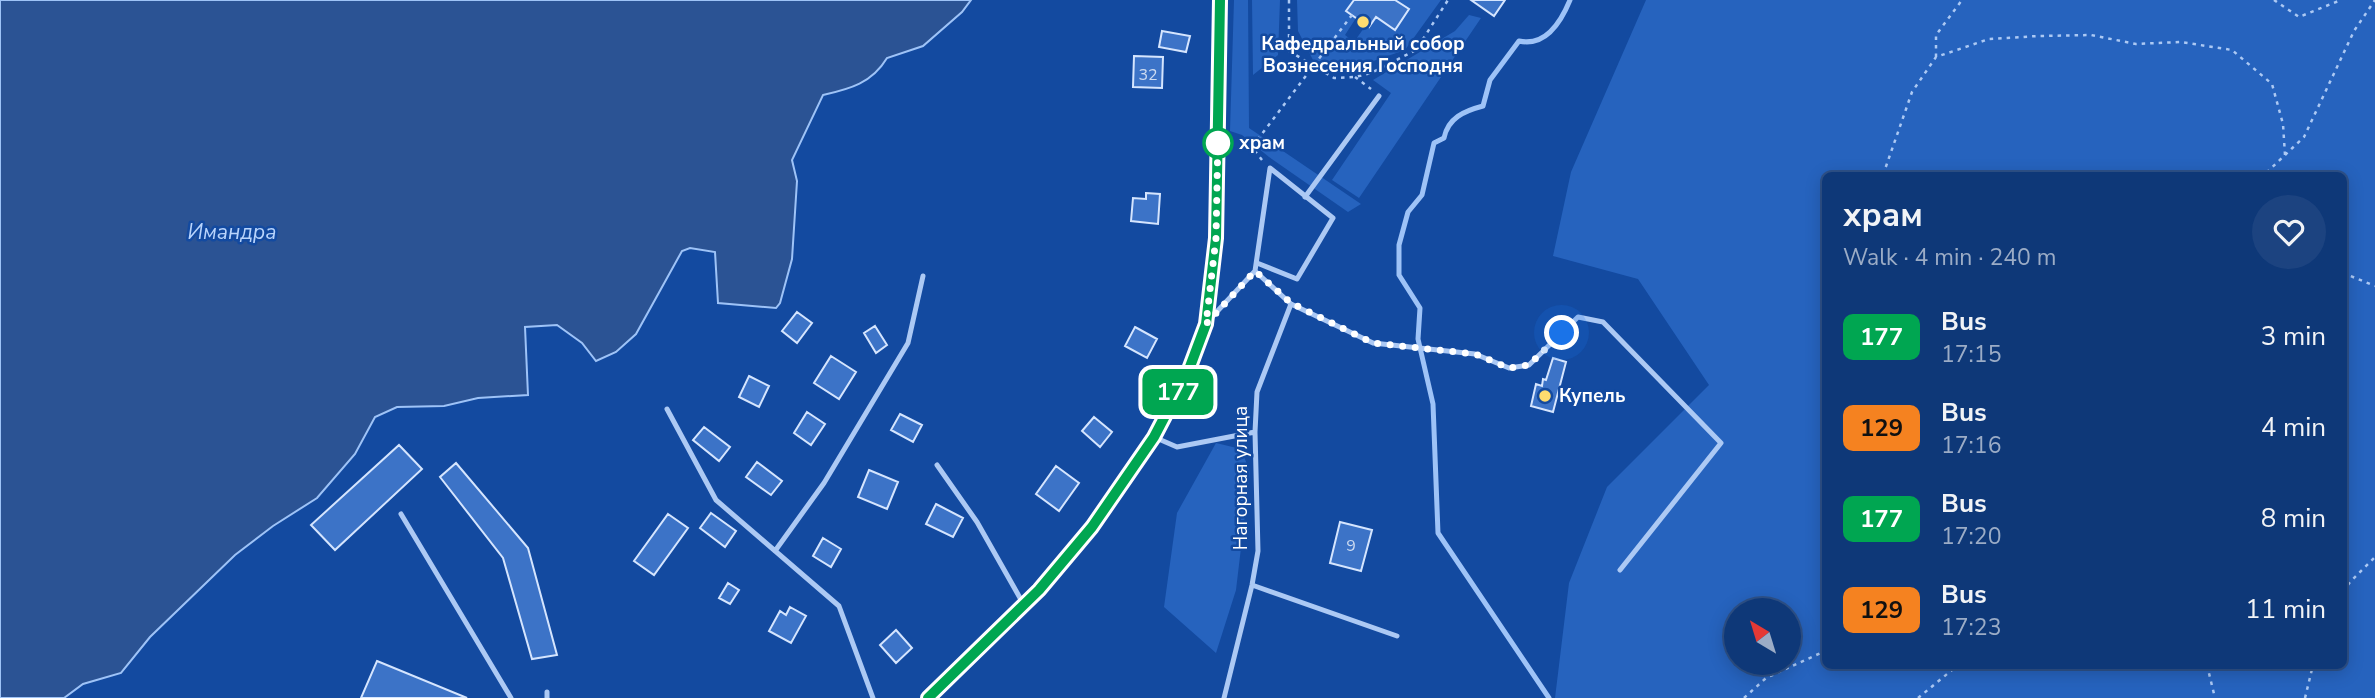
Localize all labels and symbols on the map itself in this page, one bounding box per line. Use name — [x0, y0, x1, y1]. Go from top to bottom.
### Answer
marker: Кафедральный собор Вознесения Господня — [1355, 14, 1371, 30]
place label: Кафедральный собор Вознесения Господня — [1261, 31, 1465, 79]
house number: 32 — [1138, 64, 1158, 86]
marker: храм — [1203, 128, 1233, 158]
place label: храм — [1239, 130, 1285, 156]
water label: Имандра — [187, 218, 277, 246]
your location — [1544, 315, 1579, 350]
line badge: 177 — [1138, 369, 1218, 415]
place label: Купель — [1559, 383, 1625, 409]
marker: Купель — [1537, 388, 1553, 404]
street label: Нагорная улица — [1228, 406, 1254, 550]
house number: 9 — [1346, 535, 1356, 557]
north arrow — [1724, 598, 1801, 676]

